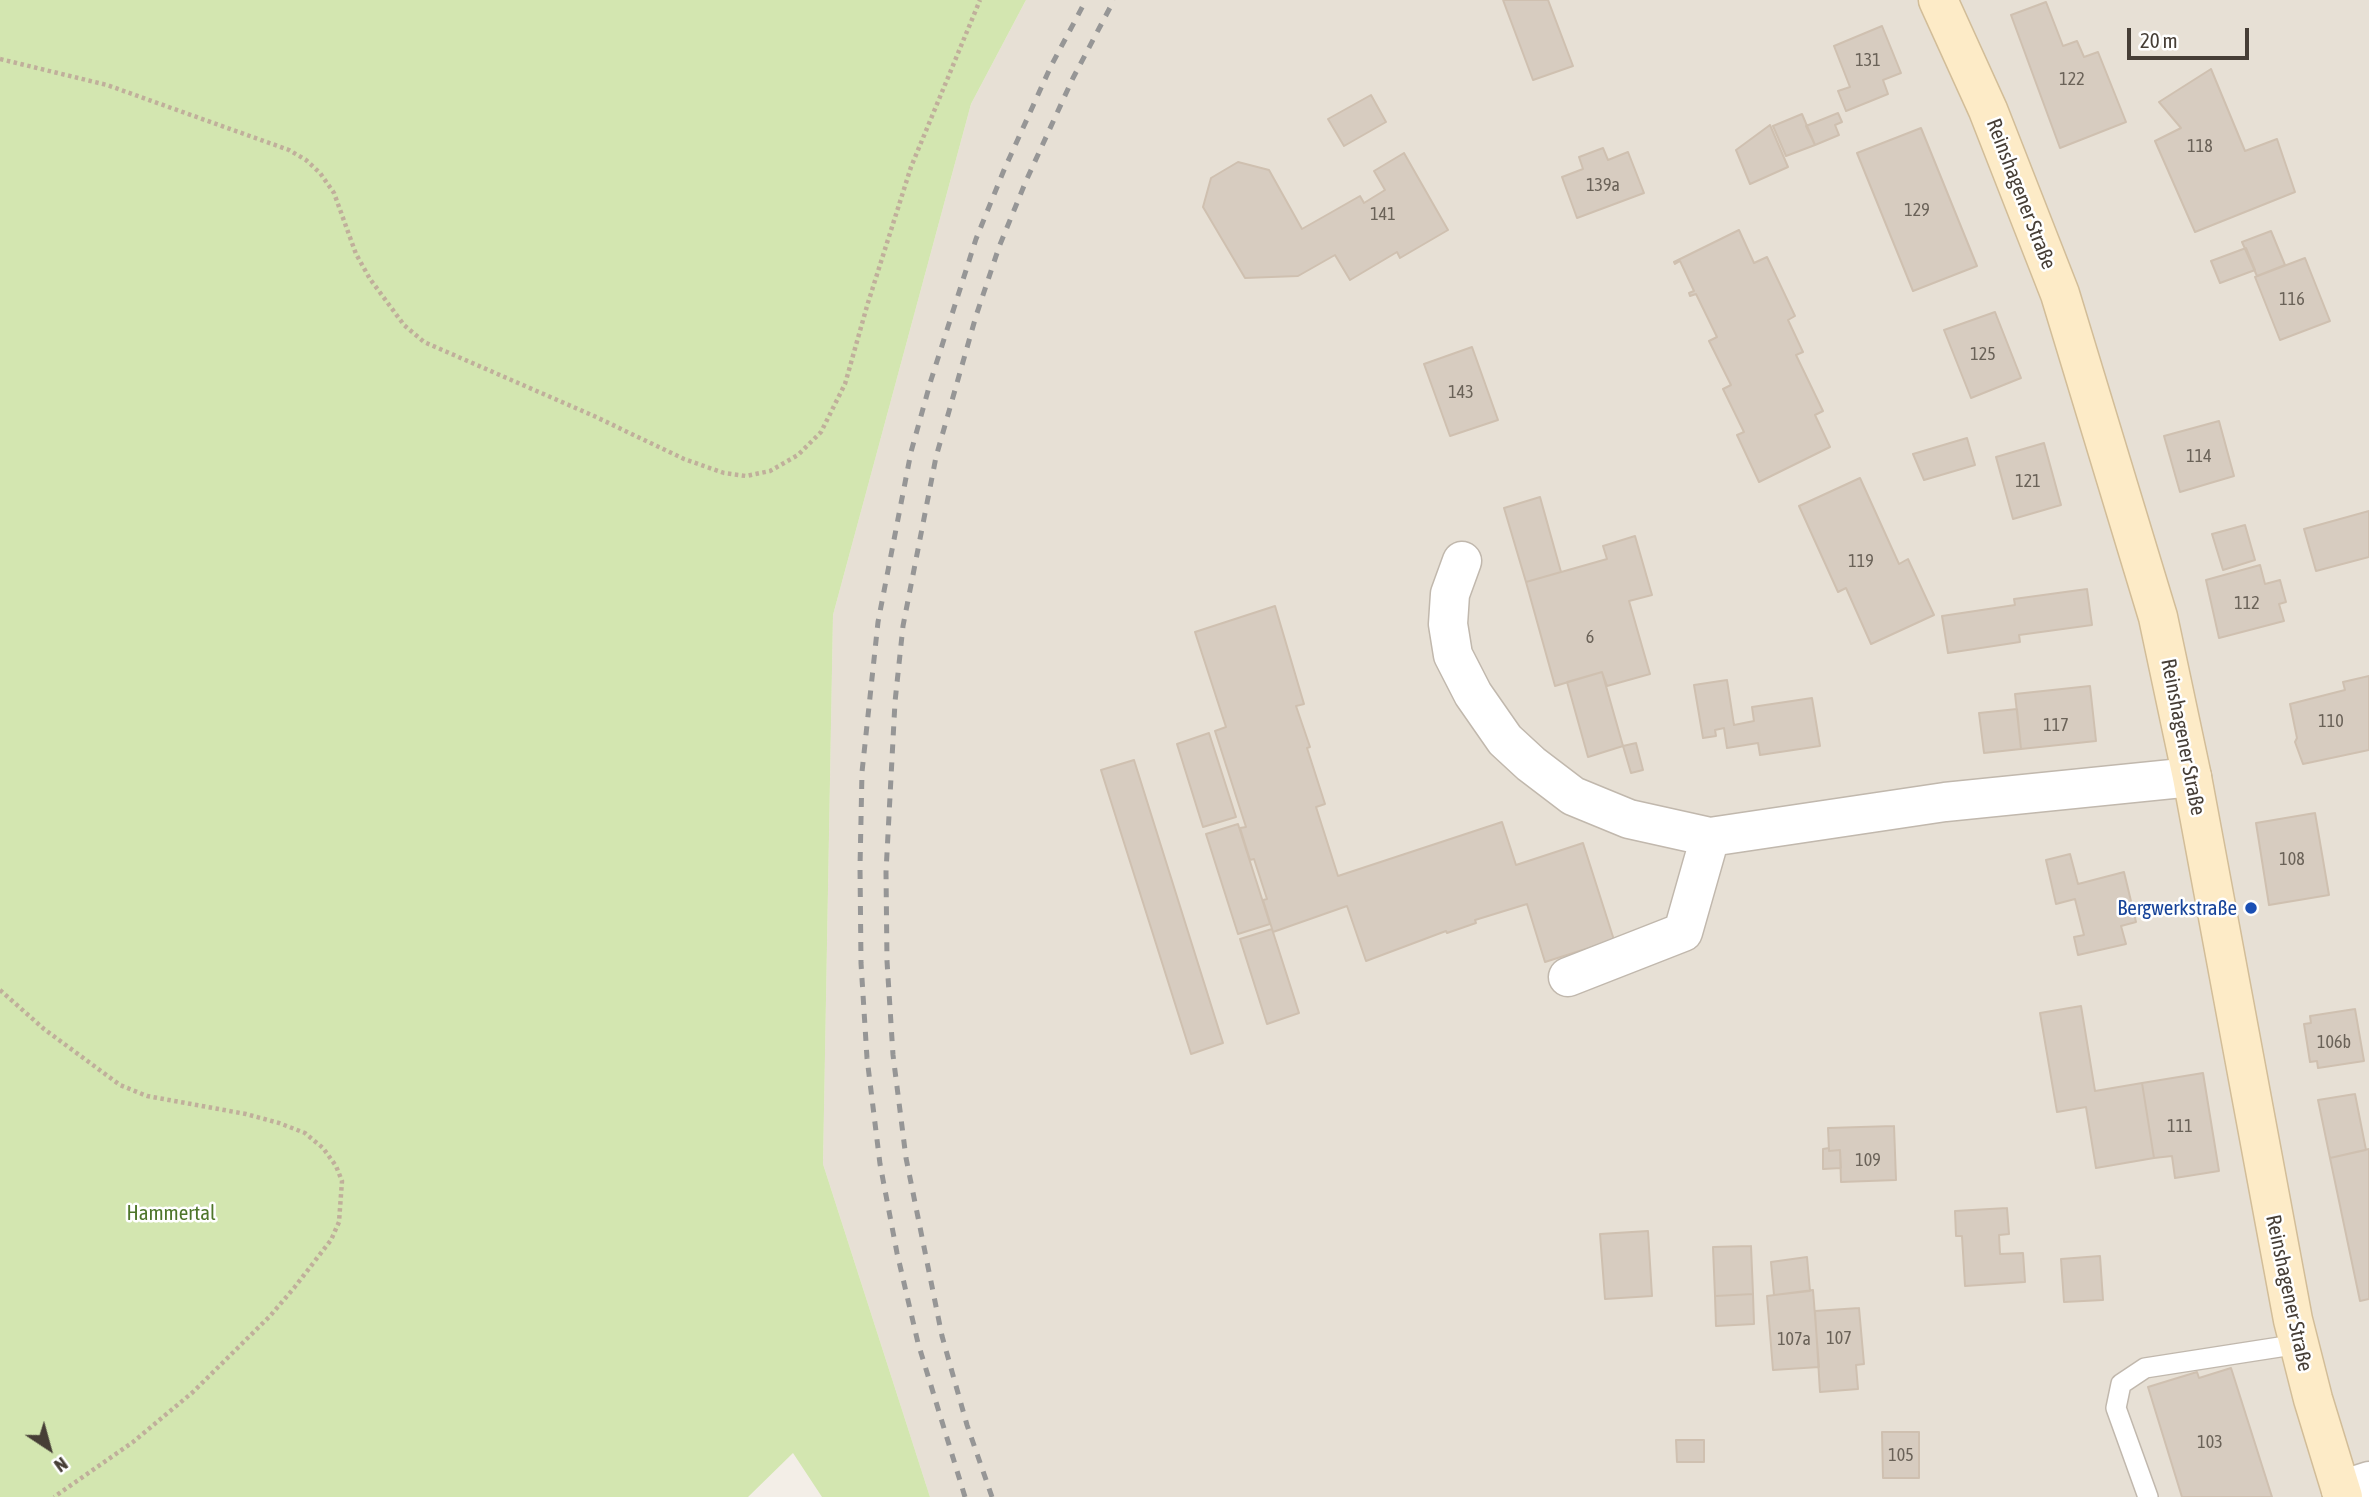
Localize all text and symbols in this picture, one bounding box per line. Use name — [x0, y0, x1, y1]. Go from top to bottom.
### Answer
scale bar — [2131, 14, 2254, 58]
text: 20 m — [2140, 28, 2178, 52]
house number: 131 — [1855, 49, 1881, 71]
house number: 122 — [2059, 68, 2085, 90]
street label: Reinshagener Straße — [1981, 115, 2061, 273]
house number: 118 — [2187, 135, 2213, 157]
house number: 139a — [1586, 174, 1620, 196]
house number: 129 — [1904, 199, 1930, 221]
house number: 141 — [1370, 203, 1396, 225]
house number: 116 — [2279, 288, 2305, 310]
house number: 125 — [1970, 343, 1996, 365]
house number: 143 — [1448, 381, 1474, 403]
house number: 114 — [2186, 445, 2212, 467]
house number: 121 — [2015, 470, 2041, 492]
house number: 119 — [1848, 550, 1874, 572]
house number: 112 — [2234, 592, 2260, 614]
house number: 6 — [1586, 626, 1594, 648]
street label: Reinshagener Straße — [2155, 656, 2211, 818]
house number: 110 — [2318, 710, 2344, 732]
house number: 117 — [2043, 714, 2069, 736]
house number: 108 — [2279, 848, 2305, 870]
place label: Bergwerkstraße — [2117, 895, 2237, 921]
marker: Bergwerkstraße — [2243, 900, 2259, 916]
house number: 106b — [2317, 1031, 2351, 1053]
house number: 111 — [2167, 1115, 2193, 1137]
house number: 109 — [1855, 1149, 1881, 1171]
park label: Hammertal — [126, 1200, 216, 1226]
street label: Reinshagener Straße — [2260, 1213, 2318, 1373]
house number: 107 — [1826, 1327, 1852, 1349]
house number: 107a — [1777, 1328, 1811, 1350]
north arrow — [14, 1413, 84, 1483]
house number: 103 — [2197, 1431, 2223, 1453]
house number: 105 — [1888, 1444, 1914, 1466]
text: N — [50, 1453, 72, 1477]

